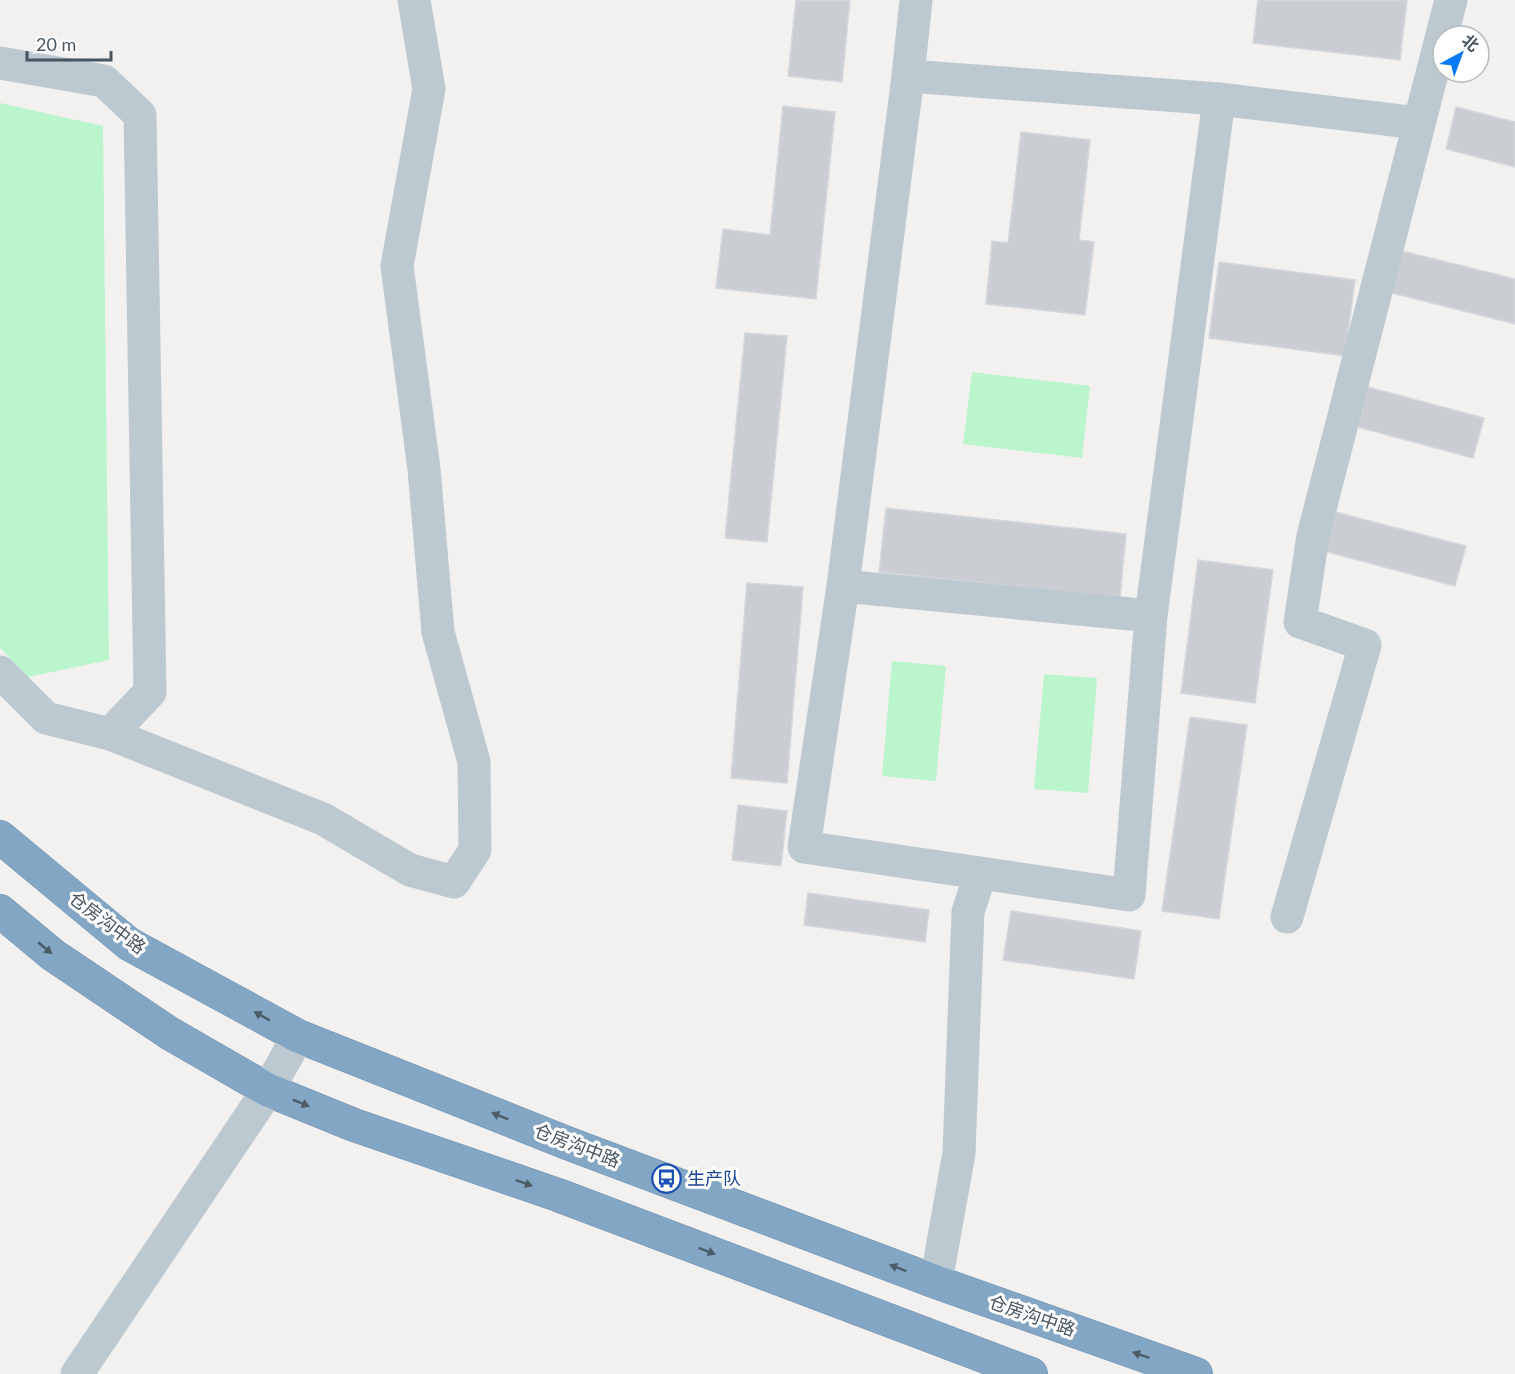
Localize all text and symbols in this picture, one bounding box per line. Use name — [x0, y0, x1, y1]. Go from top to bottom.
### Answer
scale bar — [27, 24, 111, 62]
north arrow — [1431, 24, 1491, 84]
text: 北 — [1459, 30, 1483, 55]
text: 20 m — [36, 33, 76, 55]
street label: 仓房沟中路 — [65, 886, 150, 958]
one-way arrow — [37, 942, 53, 955]
one-way arrow — [253, 1011, 270, 1021]
one-way arrow — [292, 1099, 310, 1108]
one-way arrow — [491, 1111, 509, 1120]
street label: 仓房沟中路 — [531, 1119, 623, 1171]
bus stop icon: 生产队 — [650, 1163, 682, 1195]
place label: 生产队 — [687, 1167, 741, 1189]
one-way arrow — [515, 1179, 533, 1189]
one-way arrow — [698, 1247, 716, 1257]
one-way arrow — [889, 1263, 907, 1272]
street label: 仓房沟中路 — [986, 1290, 1078, 1340]
one-way arrow — [1132, 1349, 1150, 1359]

